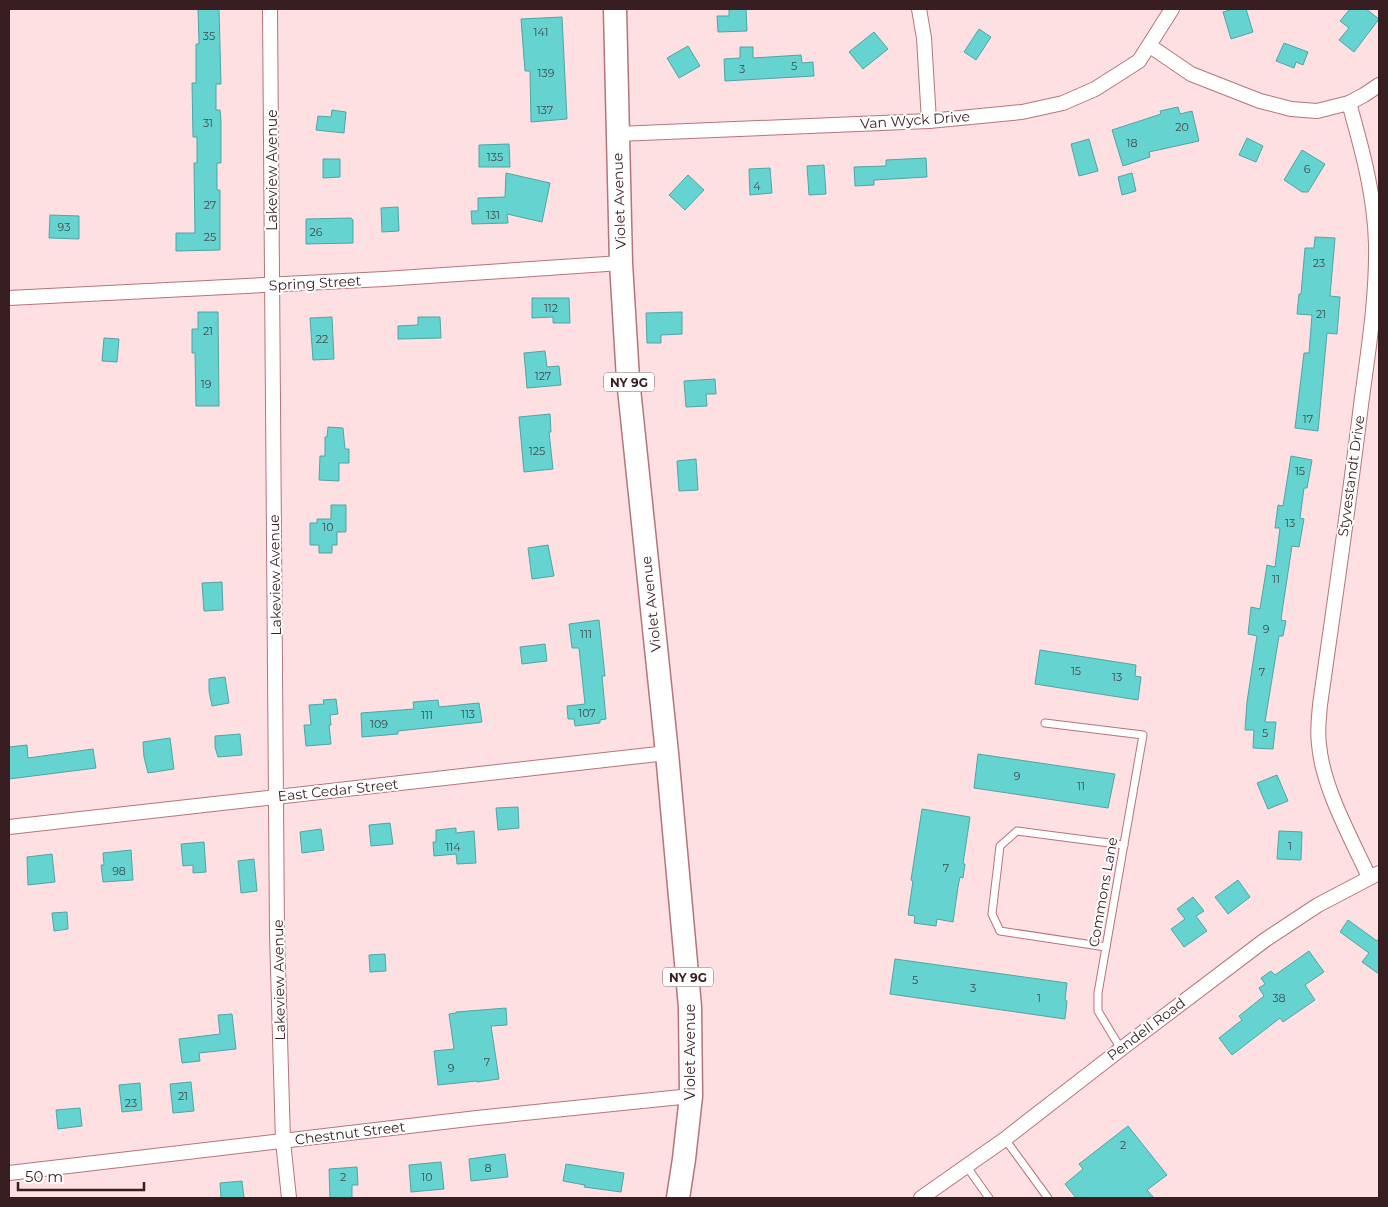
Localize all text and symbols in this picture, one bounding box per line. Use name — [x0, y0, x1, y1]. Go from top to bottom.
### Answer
house number: 141 — [534, 25, 548, 39]
house number: 35 — [203, 29, 215, 43]
house number: 5 — [791, 59, 797, 73]
house number: 3 — [739, 62, 745, 76]
house number: 139 — [538, 66, 555, 80]
house number: 137 — [537, 103, 553, 117]
street label: Van Wyck Drive — [860, 107, 970, 133]
street label: Lakeview Avenue — [263, 109, 281, 231]
house number: 31 — [203, 116, 213, 130]
house number: 20 — [1175, 120, 1189, 134]
house number: 18 — [1127, 136, 1138, 150]
house number: 135 — [487, 150, 503, 164]
street label: Violet Avenue — [608, 152, 630, 250]
house number: 6 — [1304, 162, 1311, 176]
house number: 4 — [753, 179, 761, 193]
house number: 27 — [204, 198, 216, 212]
house number: 131 — [486, 208, 500, 222]
house number: 93 — [58, 220, 70, 234]
house number: 26 — [310, 225, 323, 239]
house number: 25 — [204, 230, 216, 244]
house number: 23 — [1313, 256, 1325, 270]
street label: Spring Street — [268, 272, 362, 294]
house number: 112 — [544, 301, 558, 315]
house number: 21 — [1316, 307, 1326, 321]
house number: 21 — [203, 324, 213, 338]
house number: 22 — [316, 332, 328, 346]
house number: 127 — [535, 369, 551, 383]
road number: NY 9G — [604, 372, 654, 392]
house number: 19 — [201, 377, 212, 391]
house number: 17 — [1303, 412, 1313, 426]
street label: Styvestandt Drive — [1334, 414, 1368, 538]
house number: 125 — [529, 444, 545, 458]
house number: 15 — [1295, 464, 1305, 478]
street label: Lakeview Avenue — [265, 514, 285, 636]
house number: 13 — [1285, 516, 1295, 530]
house number: 10 — [322, 520, 334, 534]
street label: Violet Avenue — [637, 555, 665, 653]
house number: 11 — [1272, 572, 1280, 586]
house number: 9 — [1263, 622, 1270, 636]
house number: 111 — [580, 627, 592, 641]
house number: 15 — [1071, 664, 1081, 678]
house number: 7 — [1259, 665, 1265, 679]
house number: 13 — [1112, 670, 1122, 684]
house number: 107 — [578, 706, 596, 720]
house number: 113 — [461, 707, 475, 721]
house number: 111 — [421, 708, 433, 722]
house number: 109 — [370, 717, 388, 731]
house number: 5 — [1262, 726, 1268, 740]
house number: 9 — [1014, 769, 1021, 783]
street label: East Cedar Street — [277, 775, 399, 805]
house number: 11 — [1077, 779, 1085, 793]
street label: Commons Lane — [1084, 836, 1122, 948]
house number: 1 — [1288, 839, 1292, 853]
house number: 114 — [445, 840, 461, 854]
house number: 7 — [943, 861, 949, 875]
house number: 98 — [112, 864, 126, 878]
street label: Lakeview Avenue — [269, 919, 289, 1041]
road number: NY 9G — [663, 968, 713, 986]
house number: 5 — [912, 973, 918, 987]
house number: 3 — [970, 981, 976, 995]
house number: 1 — [1037, 991, 1041, 1005]
house number: 38 — [1272, 991, 1286, 1005]
street label: Pendell Road — [1103, 994, 1189, 1064]
street label: Violet Avenue — [681, 1004, 699, 1100]
house number: 7 — [484, 1055, 490, 1069]
house number: 9 — [448, 1061, 455, 1075]
house number: 21 — [178, 1089, 188, 1103]
house number: 23 — [125, 1096, 137, 1110]
street label: Chestnut Street — [294, 1117, 406, 1149]
house number: 2 — [1120, 1138, 1126, 1152]
scale bar — [18, 1160, 144, 1192]
house number: 8 — [484, 1161, 492, 1175]
text: 50 m — [25, 1167, 63, 1186]
house number: 2 — [340, 1170, 346, 1184]
house number: 10 — [421, 1170, 433, 1184]

